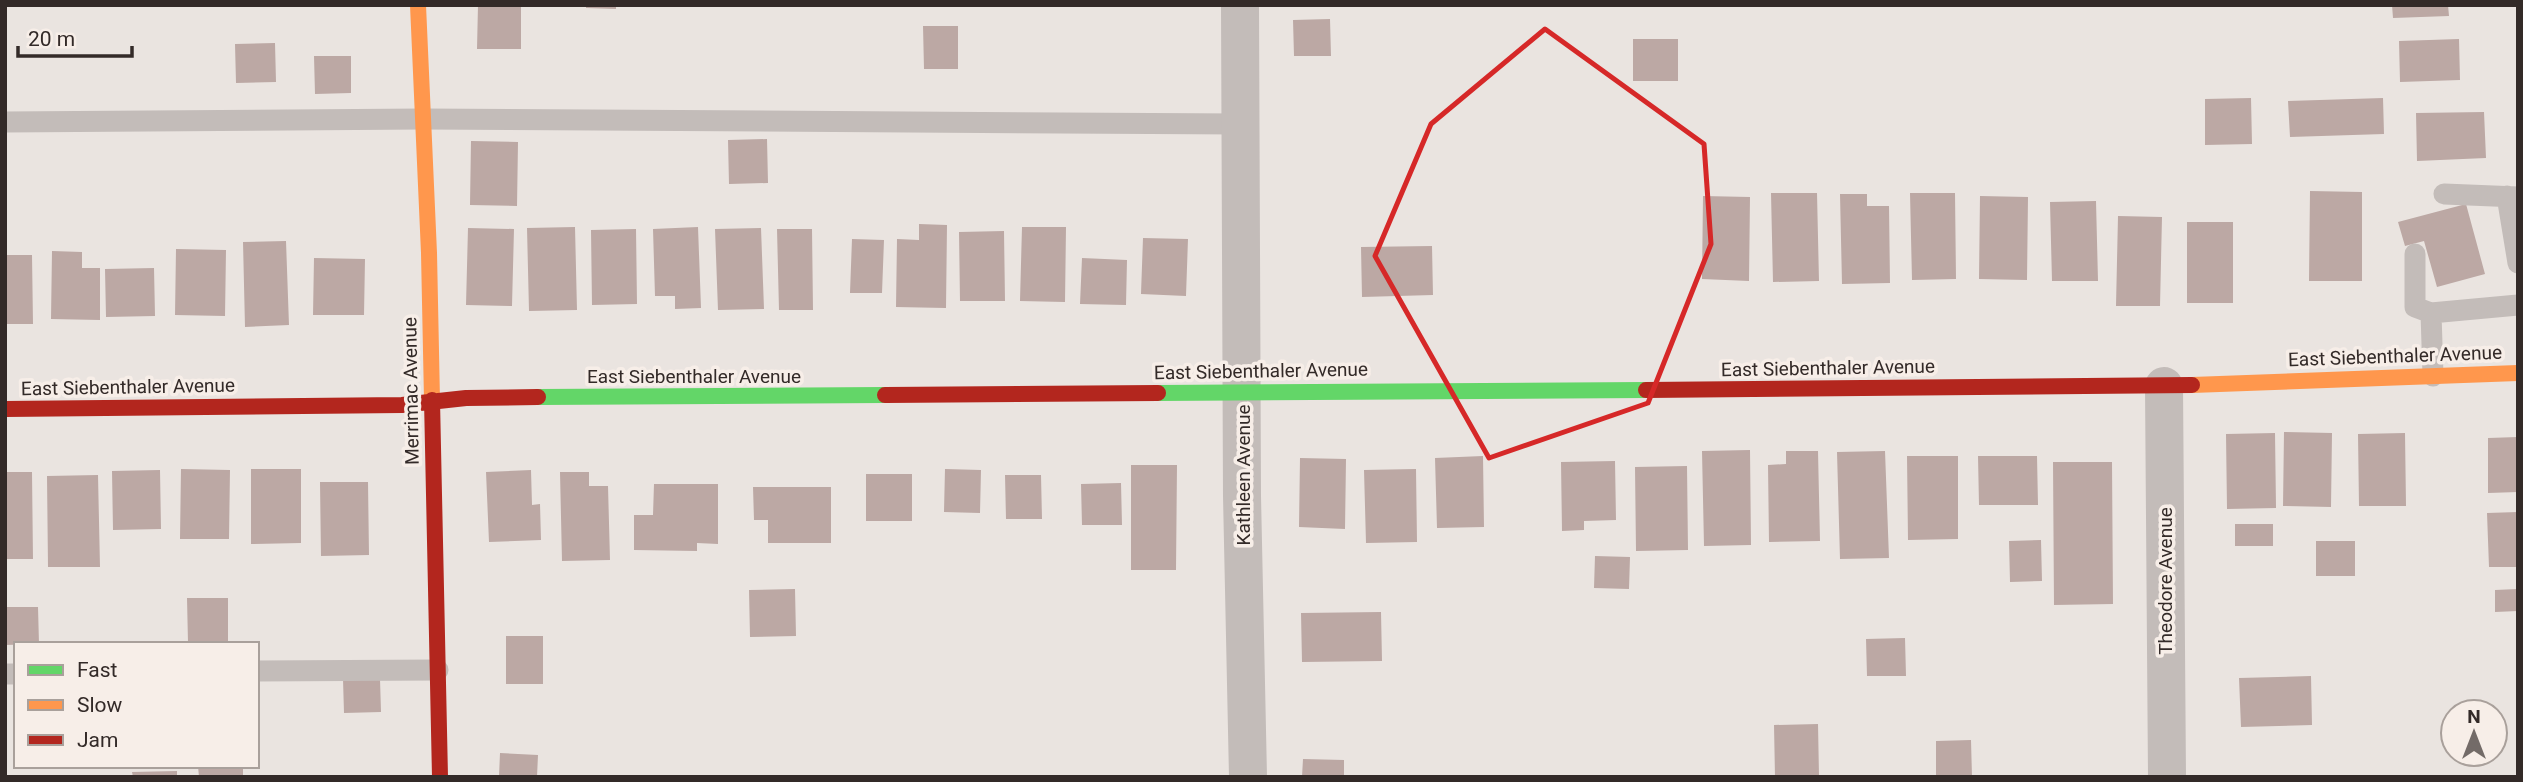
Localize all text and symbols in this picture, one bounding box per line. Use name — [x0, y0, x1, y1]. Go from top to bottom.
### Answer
scale bar — [18, 14, 131, 58]
text: 20 m — [28, 27, 75, 51]
street label: Merrimac Avenue — [398, 317, 424, 465]
street label: East Siebenthaler Avenue — [2288, 341, 2502, 371]
street label: East Siebenthaler Avenue — [1721, 355, 1935, 381]
street label: East Siebenthaler Avenue — [1154, 358, 1368, 384]
street label: East Siebenthaler Avenue — [587, 365, 801, 388]
street label: East Siebenthaler Avenue — [21, 374, 235, 400]
street label: Kathleen Avenue — [1232, 404, 1255, 546]
street label: Theodore Avenue — [2154, 507, 2177, 655]
legend — [14, 642, 259, 768]
text: Fast — [77, 658, 118, 682]
text: Slow — [77, 693, 123, 717]
north arrow — [2439, 698, 2509, 768]
text: N — [2467, 705, 2481, 728]
text: Jam — [77, 728, 118, 752]

